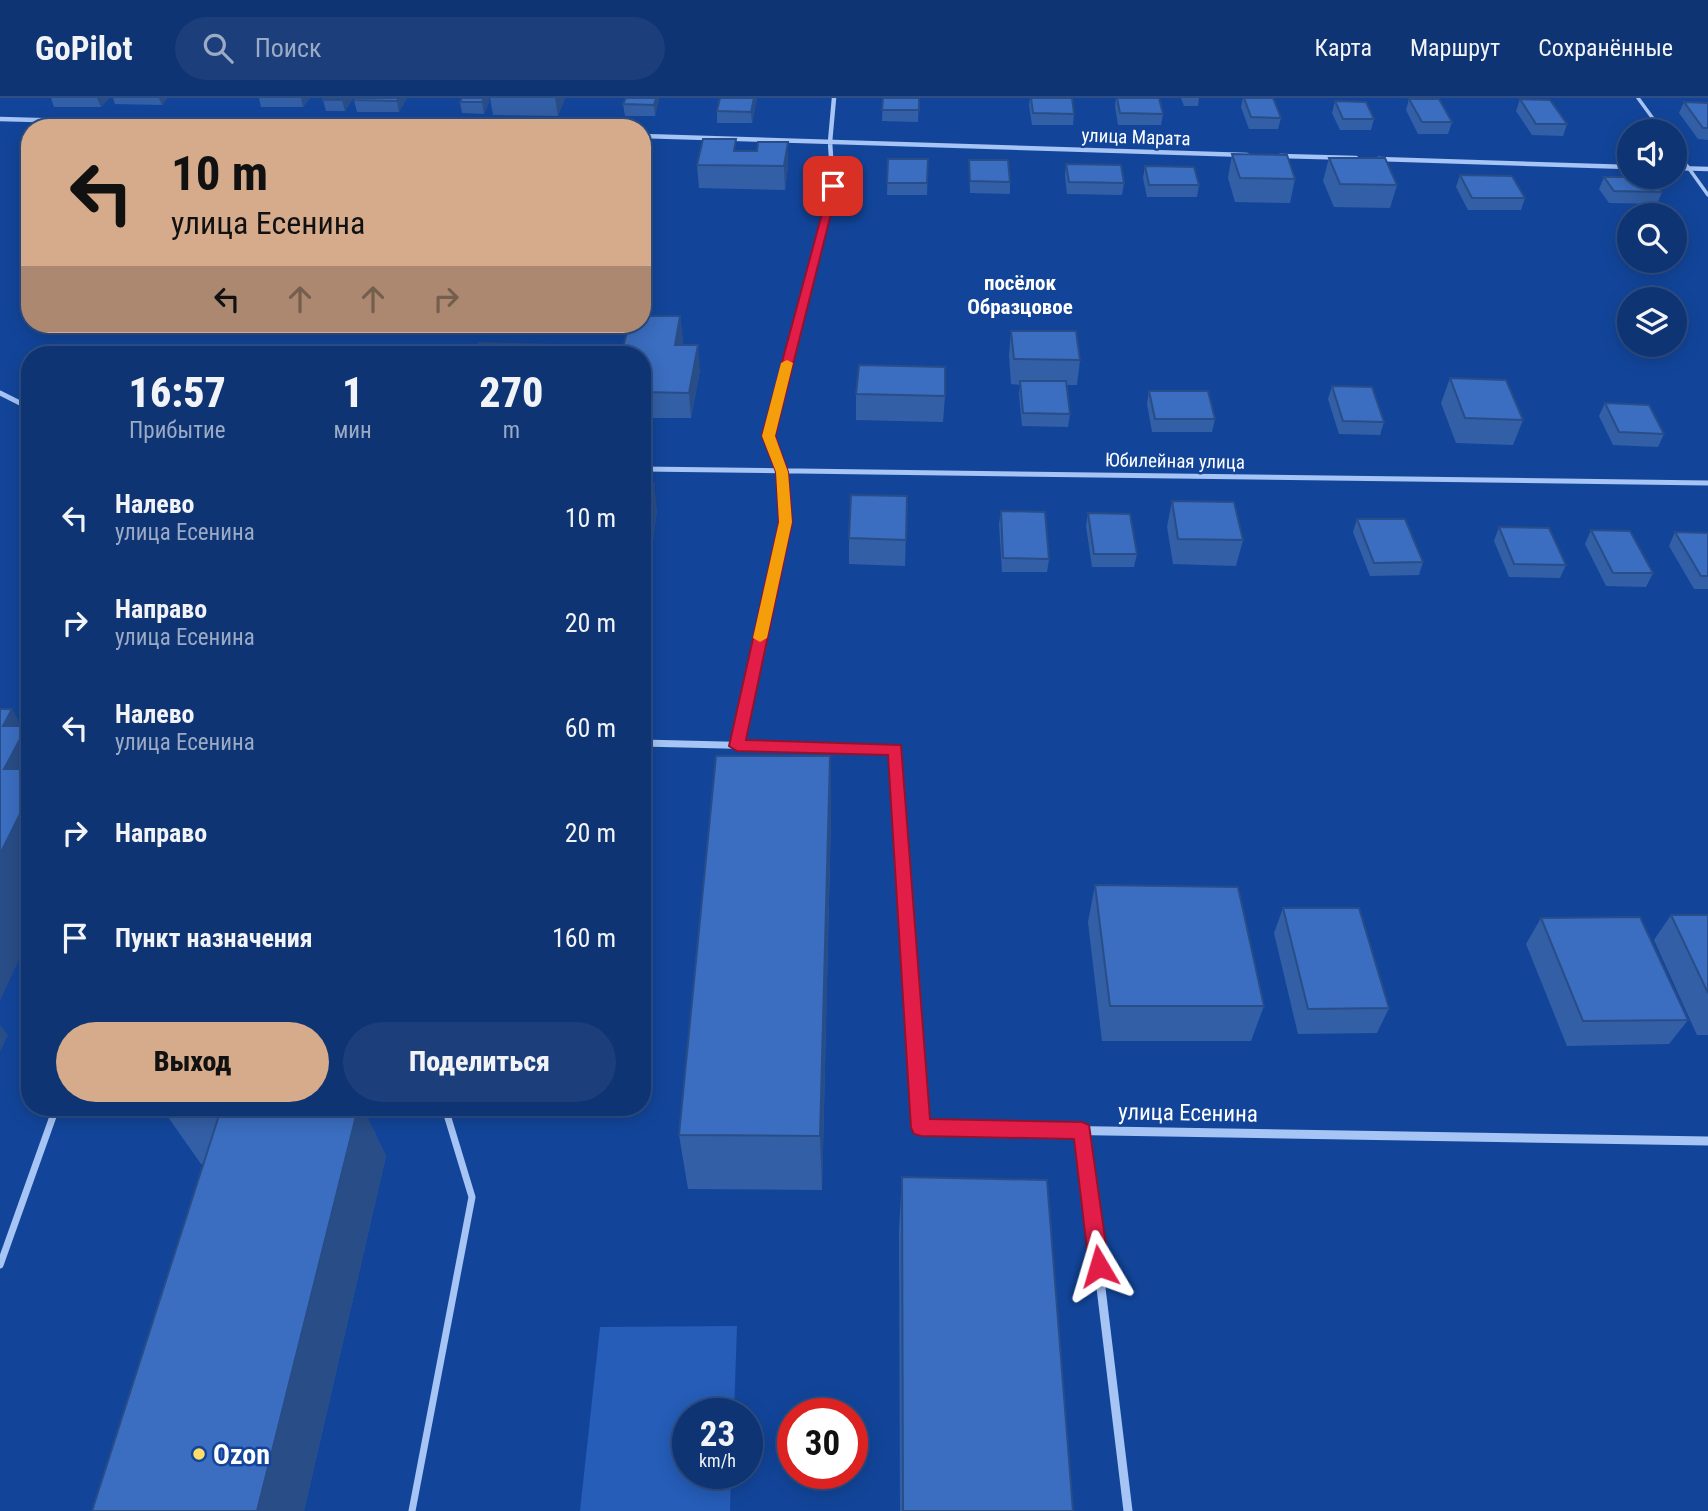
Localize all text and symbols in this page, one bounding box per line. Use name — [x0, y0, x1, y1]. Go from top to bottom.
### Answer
search box — [175, 17, 665, 80]
text: GoPilot — [35, 29, 133, 68]
icon: search — [199, 29, 237, 67]
text: Поиск — [255, 33, 322, 63]
text: Карта — [1315, 34, 1372, 62]
text: Маршрут — [1410, 34, 1500, 62]
text: Сохранённые — [1538, 34, 1673, 62]
map controls — [1617, 119, 1687, 357]
button: sound — [1617, 119, 1687, 189]
street label: улица Марата — [1081, 124, 1191, 150]
text: 10 m — [171, 145, 268, 202]
icon: left — [56, 147, 147, 238]
pin — [803, 156, 863, 216]
icon: arrive — [814, 167, 852, 205]
button: search — [1617, 203, 1687, 273]
text: улица Есенина — [171, 204, 365, 242]
district label: посёлок Образцовое — [967, 271, 1073, 319]
icon: left — [208, 280, 246, 318]
icon: ahead — [281, 280, 319, 318]
icon: ahead — [354, 280, 392, 318]
icon: right — [427, 280, 465, 318]
button: layers — [1617, 287, 1687, 357]
text: 16:57 — [129, 368, 226, 417]
text: 1 — [342, 368, 363, 417]
text: 270 — [479, 368, 543, 417]
text: Прибытие — [129, 417, 225, 444]
text: мин — [333, 417, 372, 444]
text: m — [503, 417, 520, 444]
street label: Юбилейная улица — [1105, 448, 1245, 474]
text: Налево — [115, 489, 195, 519]
icon: left — [56, 499, 94, 537]
text: 10 m — [565, 503, 616, 533]
text: улица Есенина — [115, 519, 255, 546]
text: Направо — [115, 594, 207, 624]
icon: right — [56, 604, 94, 642]
text: 20 m — [565, 608, 616, 638]
text: улица Есенина — [115, 624, 255, 651]
text: Налево — [115, 699, 195, 729]
icon: left — [56, 709, 94, 747]
text: 60 m — [565, 713, 616, 743]
text: улица Есенина — [115, 729, 255, 756]
icon: right — [56, 814, 94, 852]
text: Направо — [115, 818, 207, 848]
text: 20 m — [565, 818, 616, 848]
icon: arrive — [56, 919, 94, 957]
text: Пункт назначения — [115, 923, 313, 953]
text: 160 m — [552, 923, 616, 953]
button: Выход — [56, 1022, 329, 1102]
button: Поделиться — [343, 1022, 616, 1102]
street label: улица Есенина — [1118, 1098, 1258, 1128]
position arrow — [1062, 1229, 1136, 1303]
speed limit sign: 30 — [777, 1398, 868, 1489]
text: 23 — [700, 1414, 735, 1455]
place label: Ozon — [213, 1438, 270, 1471]
marker: Ozon — [191, 1446, 207, 1462]
text: km/h — [699, 1450, 736, 1471]

